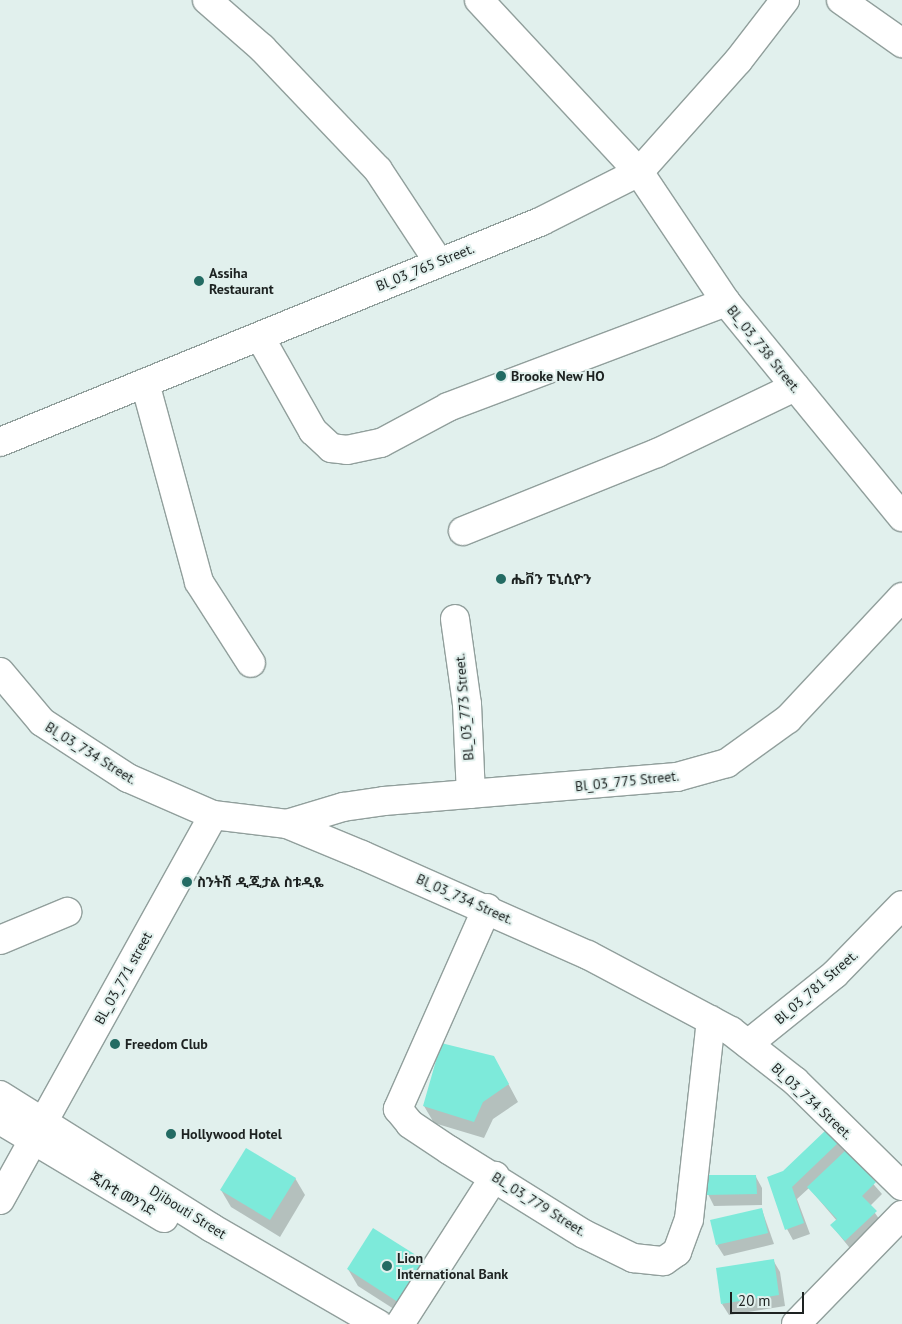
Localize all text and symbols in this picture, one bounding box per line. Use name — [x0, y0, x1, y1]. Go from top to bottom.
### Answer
street label: Bl_03_765 Street. — [373, 240, 477, 294]
place label: Assiha Restaurant — [209, 265, 274, 298]
marker: Assiha Restaurant — [193, 275, 205, 287]
street label: BL_03_738 Street. — [724, 302, 804, 396]
place label: Brooke New HO — [511, 368, 605, 384]
marker: Brooke New HO — [495, 370, 507, 382]
place label: ሔቨን ፔኒሲዮን — [511, 571, 592, 587]
marker: ሔቨን ፔኒሲዮን — [495, 573, 507, 585]
street label: BL_03_773 Street. — [451, 653, 477, 761]
street label: Bl_03_734 Street. — [42, 718, 140, 788]
street label: Bl_03_775 Street. — [574, 767, 680, 795]
street label: Bl_03_734 Street. — [414, 870, 516, 928]
place label: ስንትሽ ዲጂታል ስቱዲዬ — [197, 874, 324, 890]
marker: ስንትሽ ዲጂታል ስቱዲዬ — [181, 876, 193, 888]
street label: BL_03_771 street — [91, 929, 155, 1027]
street label: Bl_03_781 Street. — [771, 946, 861, 1028]
place label: Freedom Club — [125, 1036, 208, 1052]
marker: Freedom Club — [109, 1038, 121, 1050]
street label: Bl_03_734 Street. — [768, 1059, 856, 1143]
place label: Hollywood Hotel — [181, 1126, 282, 1142]
marker: Hollywood Hotel — [165, 1128, 177, 1140]
street label: BL_03_779 Street. — [489, 1168, 589, 1240]
street label: ጂቡቲ መንገድ — [88, 1169, 158, 1219]
street label: Djibouti Street — [147, 1182, 229, 1242]
place label: Lion International Bank — [397, 1250, 508, 1282]
marker: Lion International Bank — [381, 1260, 393, 1272]
scale bar — [732, 1282, 806, 1314]
text: 20 m — [738, 1291, 771, 1310]

